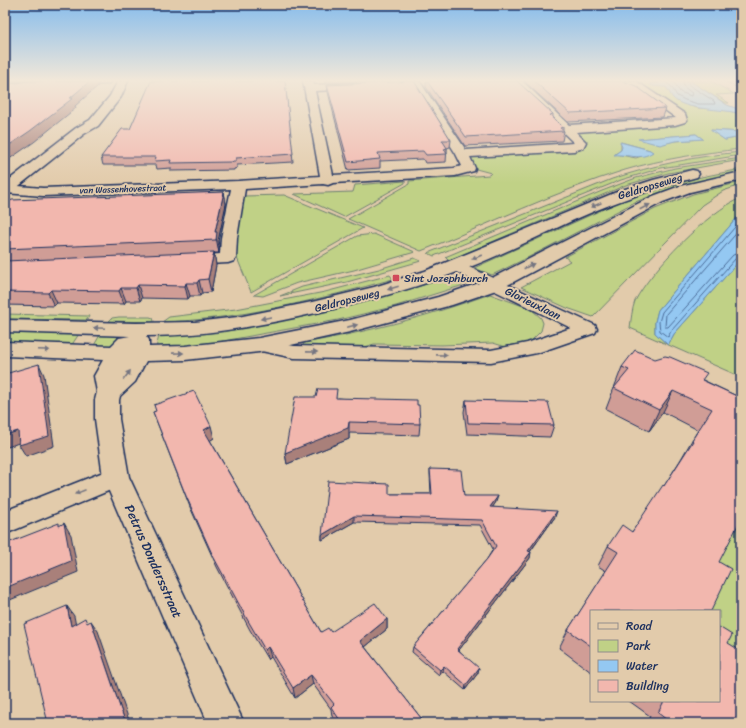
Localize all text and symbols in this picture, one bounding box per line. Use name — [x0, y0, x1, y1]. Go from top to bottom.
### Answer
street label: Geldropseweg — [616, 168, 685, 205]
street label: van Wassenhovestraat — [79, 179, 167, 199]
one-way arrow — [590, 202, 602, 209]
one-way arrow — [639, 203, 650, 210]
one-way arrow — [471, 254, 482, 260]
one-way arrow — [523, 263, 535, 269]
place label: Sint Jozephburch — [404, 269, 488, 288]
marker: Sint Jozephburch — [391, 273, 401, 283]
street label: Glorieuxlaan — [502, 282, 564, 325]
street label: Geldropseweg — [313, 283, 382, 318]
one-way arrow — [386, 285, 398, 291]
one-way arrow — [260, 315, 272, 321]
one-way arrow — [346, 322, 358, 328]
one-way arrow — [93, 325, 105, 332]
one-way arrow — [38, 347, 50, 354]
one-way arrow — [306, 349, 319, 355]
one-way arrow — [172, 350, 185, 356]
one-way arrow — [436, 352, 449, 358]
one-way arrow — [123, 370, 131, 381]
one-way arrow — [75, 489, 86, 495]
street label: Petrus Dondersstraat — [118, 501, 189, 622]
legend — [590, 610, 720, 702]
text: Road — [626, 615, 653, 637]
text: Park — [626, 635, 651, 657]
text: Water — [626, 655, 659, 677]
text: Building — [626, 675, 669, 697]

